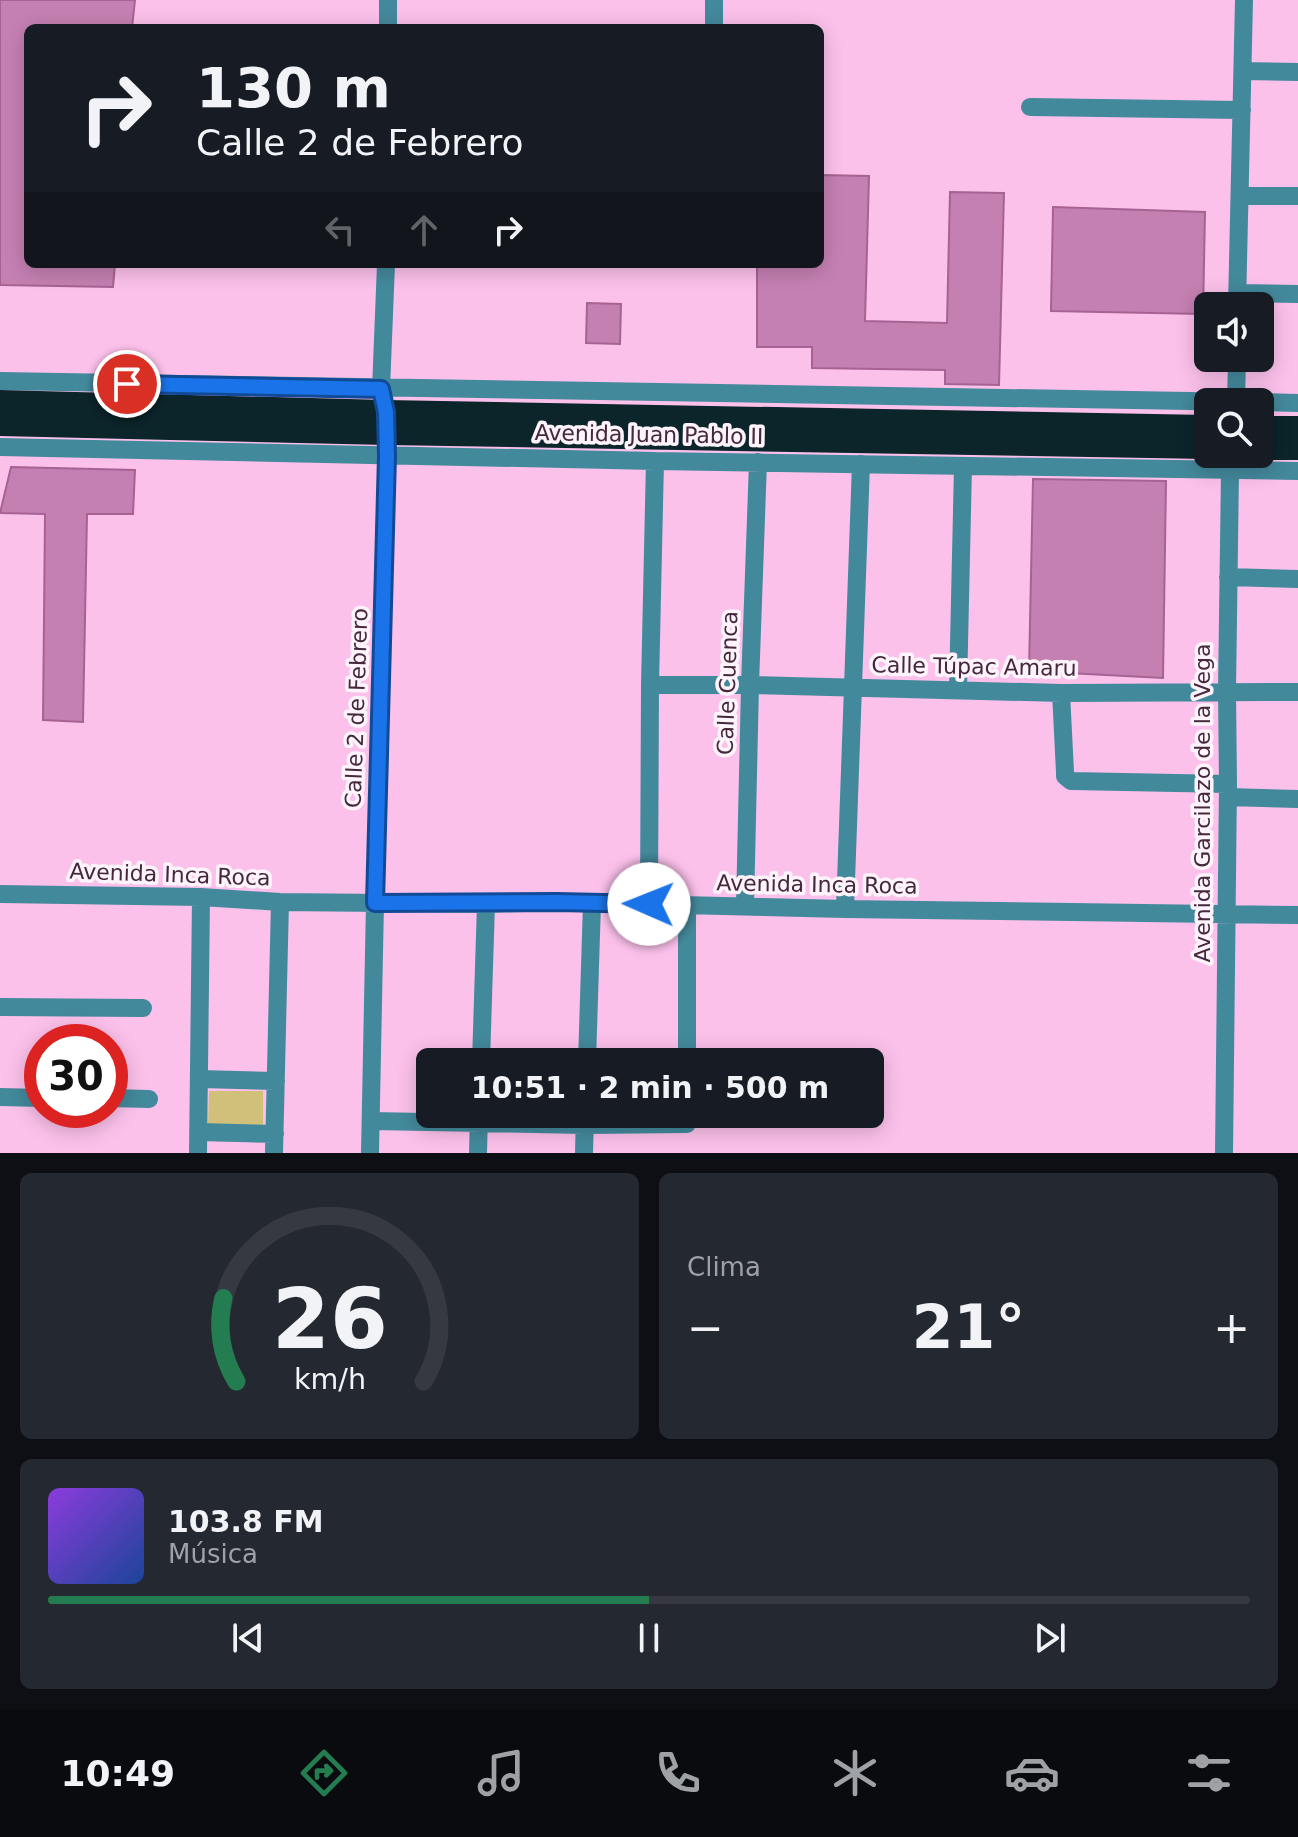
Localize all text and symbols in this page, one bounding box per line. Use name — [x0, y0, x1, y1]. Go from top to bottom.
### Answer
text: 130 m — [196, 55, 391, 120]
icon: right — [64, 56, 168, 160]
text: Calle 2 de Febrero — [196, 122, 524, 163]
icon: left — [318, 208, 362, 252]
icon: ahead — [402, 208, 446, 252]
icon: right — [486, 208, 530, 252]
map controls — [1194, 292, 1274, 468]
button: sound — [1194, 292, 1274, 372]
pin — [93, 350, 161, 418]
icon: arrive — [105, 362, 149, 406]
button: search — [1194, 388, 1274, 468]
street label: Avenida Juan Pablo II — [534, 420, 764, 449]
street label: Calle 2 de Febrero — [341, 608, 372, 808]
street label: Calle Cuenca — [712, 611, 743, 755]
street label: Avenida Garcilazo de la Vega — [1190, 643, 1215, 963]
street label: Calle Túpac Amaru — [871, 652, 1077, 681]
street label: Avenida Inca Roca — [69, 858, 271, 891]
position arrow — [607, 862, 691, 946]
street label: Avenida Inca Roca — [716, 870, 918, 899]
speed limit sign: 30 — [24, 1024, 128, 1128]
text: 10:51 · 2 min · 500 m — [471, 1070, 829, 1105]
text: Clima — [687, 1252, 761, 1282]
text: 26 — [272, 1271, 387, 1368]
text: 21° — [912, 1292, 1025, 1362]
text: − — [687, 1302, 724, 1353]
text: + — [1213, 1302, 1250, 1353]
text: km/h — [293, 1362, 366, 1396]
text: 103.8 FM — [168, 1504, 324, 1539]
text: Música — [168, 1539, 258, 1569]
icon: previous — [226, 1616, 270, 1660]
icon: pause — [627, 1616, 671, 1660]
icon: next — [1028, 1616, 1072, 1660]
icon: directions — [296, 1745, 352, 1801]
icon: music — [473, 1745, 529, 1801]
icon: phone — [650, 1745, 706, 1801]
icon: climate — [827, 1745, 883, 1801]
icon: car — [1004, 1745, 1060, 1801]
icon: filters — [1181, 1745, 1237, 1801]
text: 10:49 — [61, 1753, 175, 1794]

